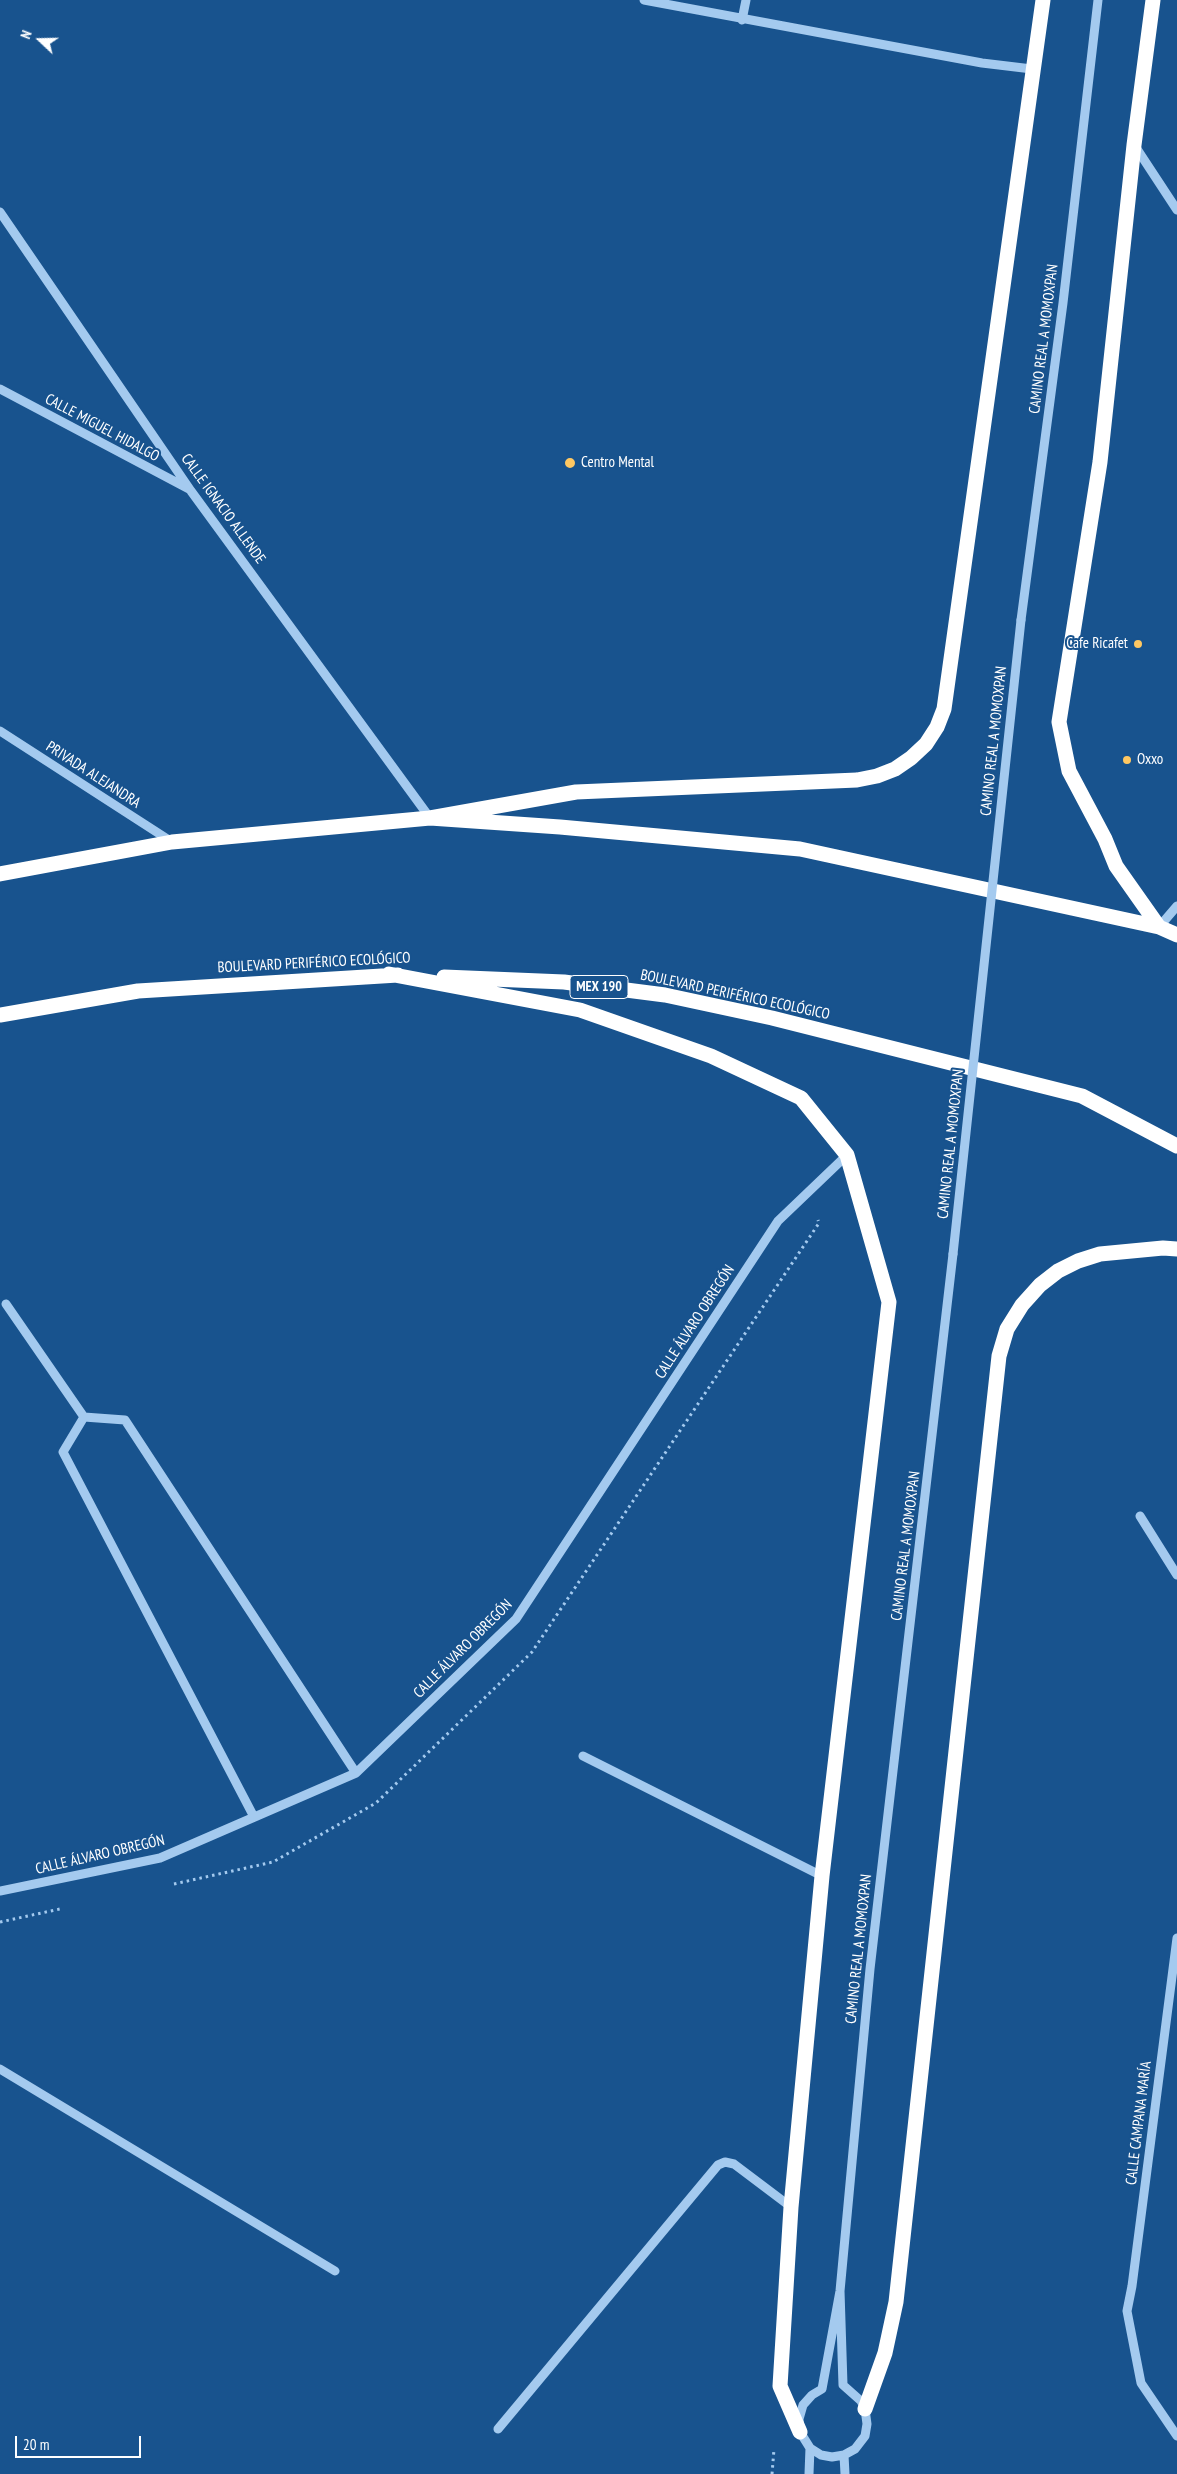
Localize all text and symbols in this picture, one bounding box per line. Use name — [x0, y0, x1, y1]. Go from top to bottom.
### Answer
north arrow — [15, 15, 65, 65]
text: N — [16, 28, 36, 41]
street label: CAMINO REAL A MOMOXPAN — [1026, 263, 1062, 415]
street label: CALLE MIGUEL HIDALGO — [42, 390, 162, 466]
street label: CALLE IGNACIO ALLENDE — [177, 451, 269, 567]
place label: Centro Mental — [581, 454, 654, 472]
marker: Centro Mental — [563, 456, 577, 470]
place label: Cafe Ricafet — [1066, 635, 1128, 653]
marker: Cafe Ricafet — [1132, 638, 1144, 650]
street label: CAMINO REAL A MOMOXPAN — [977, 665, 1011, 817]
street label: PRIVADA ALEJANDRA — [42, 738, 144, 812]
place label: Oxxo — [1137, 751, 1163, 769]
marker: Oxxo — [1121, 754, 1133, 766]
street label: BOULEVARD PERIFÉRICO ECOLÓGICO — [217, 949, 411, 977]
street label: BOULEVARD PERIFÉRICO ECOLÓGICO — [639, 966, 831, 1024]
road number: MEX 190 — [570, 976, 628, 999]
street label: CAMINO REAL A MOMOXPAN — [934, 1068, 968, 1220]
street label: CALLE ÁLVARO OBREGÓN — [652, 1262, 738, 1382]
street label: CAMINO REAL A MOMOXPAN — [888, 1470, 924, 1622]
street label: CALLE ÁLVARO OBREGÓN — [410, 1596, 516, 1702]
street label: CALLE ÁLVARO OBREGÓN — [34, 1831, 166, 1879]
street label: CAMINO REAL A MOMOXPAN — [842, 1873, 876, 2025]
street label: CALLE CAMPANA MARÍA — [1122, 2060, 1156, 2186]
scale bar — [18, 2426, 144, 2458]
text: 20 m — [23, 2435, 49, 2454]

